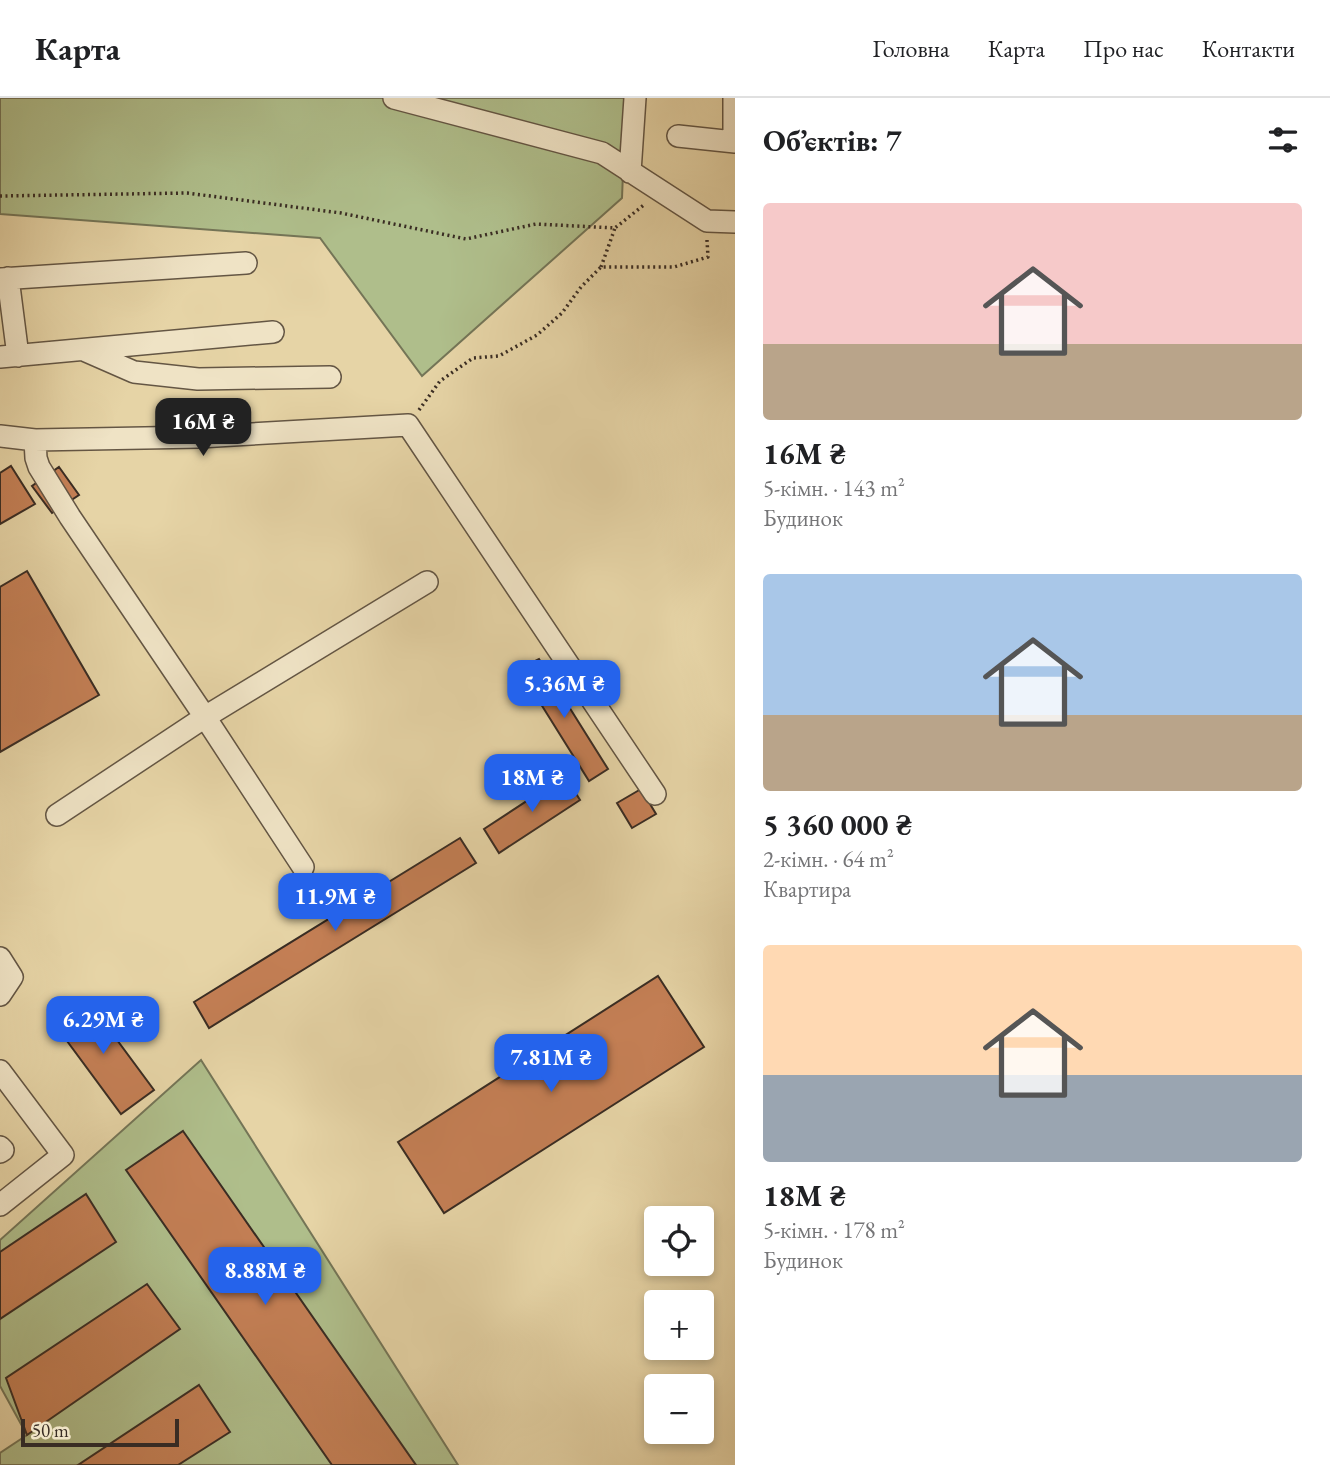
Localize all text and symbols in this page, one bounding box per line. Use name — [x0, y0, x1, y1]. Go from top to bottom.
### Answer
text: Карта — [35, 27, 120, 70]
text: Головна — [872, 33, 950, 64]
text: Карта — [988, 33, 1045, 64]
text: Про нас — [1083, 33, 1164, 64]
text: Контакти — [1202, 33, 1295, 64]
text: Об’єктів: 7 — [763, 121, 902, 160]
icon: filters — [1264, 121, 1302, 159]
icon: home — [970, 248, 1096, 374]
pin: 16M ₴ — [154, 398, 252, 458]
text: 16M ₴ — [171, 406, 235, 436]
text: 16M ₴ — [763, 434, 846, 473]
text: 5-кімн. · 143 m² — [763, 473, 905, 503]
text: Будинок — [763, 503, 843, 533]
icon: home — [970, 619, 1096, 745]
pin: 5.36M ₴ — [499, 660, 629, 720]
text: 5.36M ₴ — [523, 668, 605, 698]
pin: 18M ₴ — [483, 754, 581, 814]
text: 18M ₴ — [500, 762, 564, 792]
text: 5 360 000 ₴ — [763, 805, 912, 844]
text: 2-кімн. · 64 m² — [763, 844, 894, 874]
pin: 11.9M ₴ — [270, 874, 400, 933]
text: Квартира — [763, 874, 851, 904]
text: 11.9M ₴ — [294, 881, 376, 911]
icon: home — [970, 990, 1096, 1116]
pin: 6.29M ₴ — [38, 996, 168, 1056]
text: 6.29M ₴ — [62, 1004, 144, 1034]
pin: 7.81M ₴ — [486, 1034, 616, 1094]
text: 7.81M ₴ — [510, 1042, 592, 1072]
text: 18M ₴ — [763, 1176, 846, 1215]
map controls — [644, 1206, 714, 1444]
button: locate — [644, 1206, 714, 1276]
text: 5-кімн. · 178 m² — [763, 1215, 905, 1245]
text: Будинок — [763, 1245, 843, 1275]
pin: 8.88M ₴ — [200, 1248, 330, 1307]
text: 8.88M ₴ — [224, 1255, 306, 1285]
button: + — [644, 1290, 714, 1360]
button: − — [644, 1374, 714, 1444]
scale bar — [21, 1416, 178, 1448]
text: 50 m — [32, 1418, 69, 1443]

